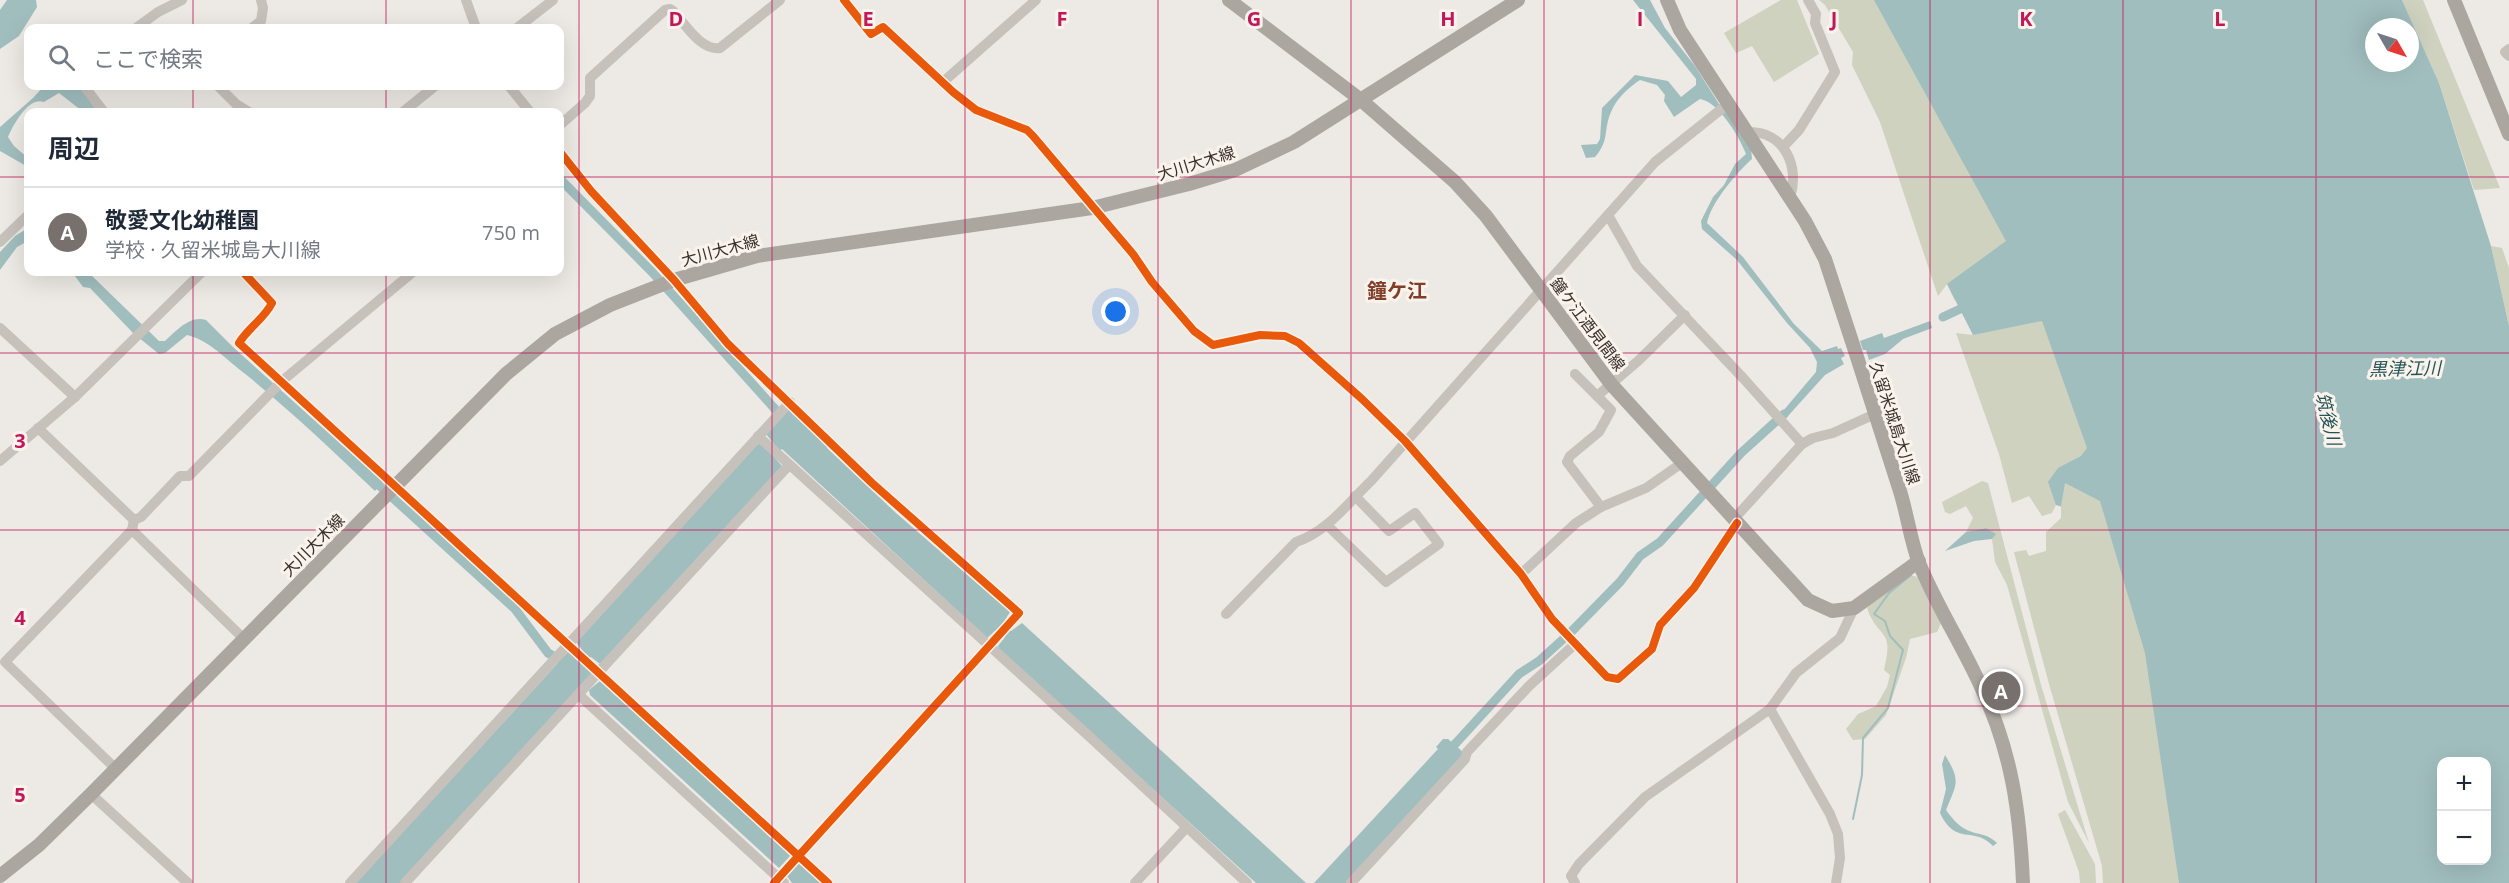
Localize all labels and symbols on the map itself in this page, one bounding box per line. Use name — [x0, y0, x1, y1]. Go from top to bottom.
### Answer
text: D — [669, 5, 683, 32]
text: E — [862, 5, 874, 32]
text: F — [1057, 5, 1067, 32]
text: G — [1247, 5, 1261, 32]
text: H — [1440, 5, 1456, 32]
text: I — [1637, 5, 1643, 32]
text: J — [1829, 5, 1837, 32]
text: K — [2019, 5, 2033, 32]
text: L — [2214, 5, 2226, 32]
north arrow — [2365, 18, 2419, 72]
street label: 大川大木線 — [1155, 141, 1237, 185]
street label: 大川大木線 — [679, 229, 761, 271]
street label: 鐘ケ江酒見間線 — [1546, 273, 1630, 375]
district label: 鐘ケ江 — [1367, 277, 1427, 304]
your location — [1101, 297, 1130, 326]
water label: 黒津江川 — [2369, 355, 2443, 381]
street label: 久留米城島大川線 — [1865, 359, 1925, 487]
water label: 筑後川 — [2311, 390, 2348, 450]
text: 3 — [14, 427, 26, 454]
street label: 大川大木線 — [277, 509, 349, 581]
text: 4 — [14, 604, 26, 631]
pin: A — [1982, 668, 2020, 714]
text: 5 — [14, 781, 26, 808]

